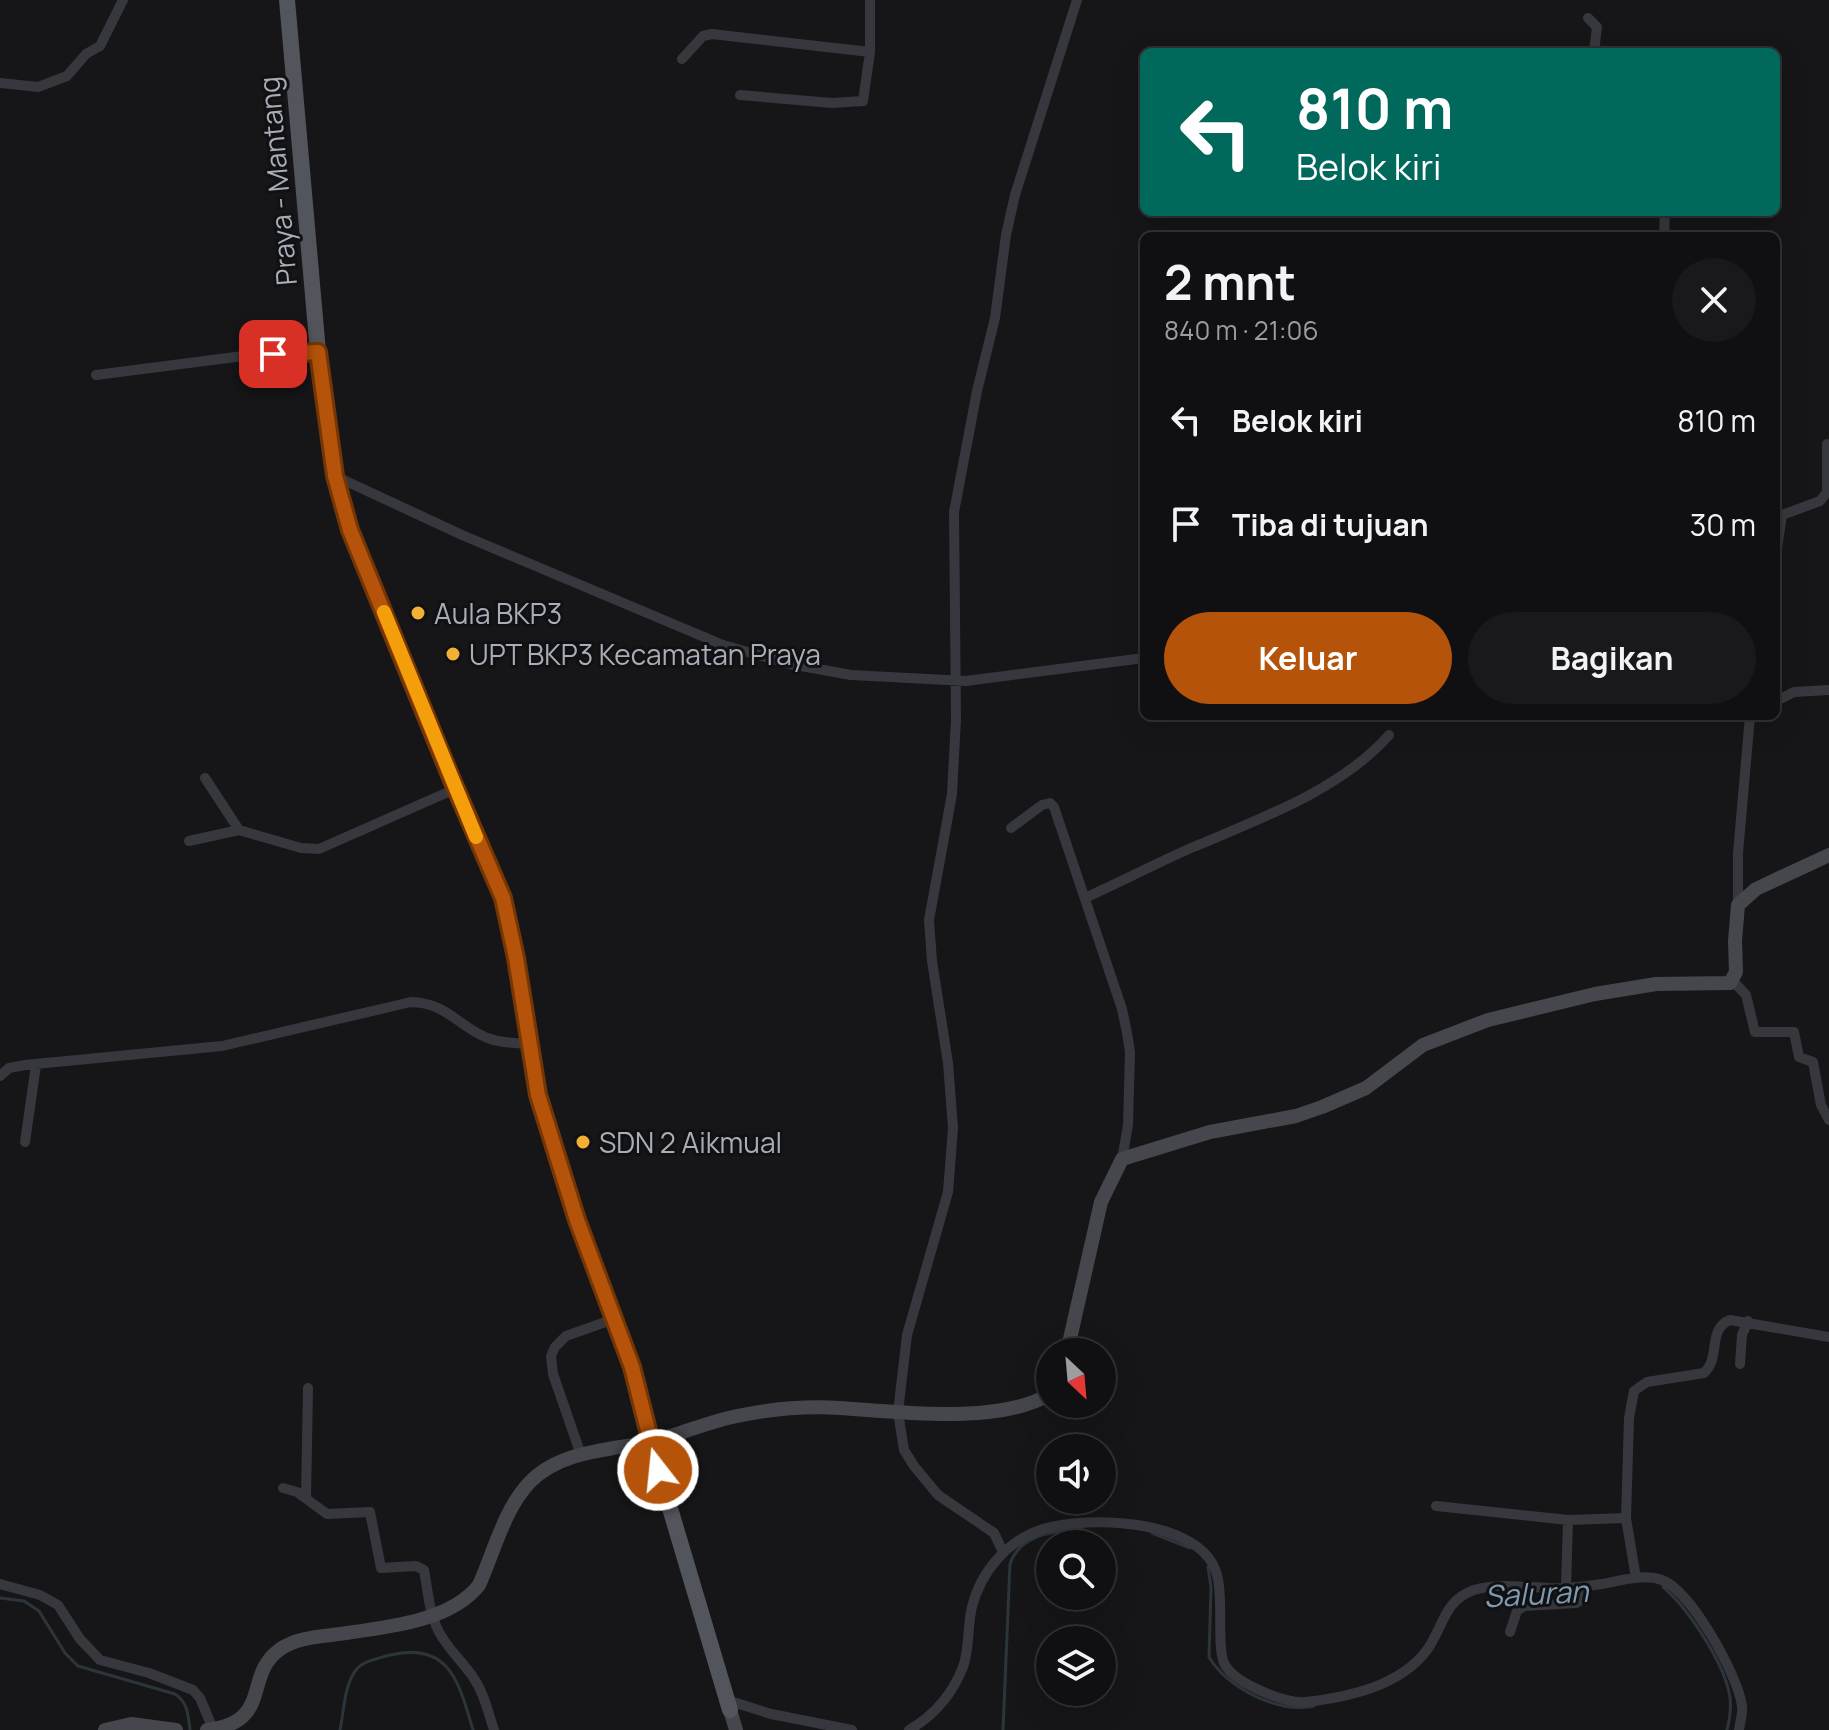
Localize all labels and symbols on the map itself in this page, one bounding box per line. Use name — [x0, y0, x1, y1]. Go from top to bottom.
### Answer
street label: Praya - Mantang — [249, 75, 305, 287]
pin — [239, 320, 307, 388]
place label: Aula BKP3 — [434, 594, 562, 632]
marker: Aula BKP3 — [409, 604, 427, 622]
place label: UPT BKP3 Kecamatan Praya — [469, 635, 821, 673]
marker: UPT BKP3 Kecamatan Praya — [444, 645, 462, 663]
place label: SDN 2 Aikmual — [599, 1123, 782, 1161]
marker: SDN 2 Aikmual — [574, 1133, 592, 1151]
north arrow — [1036, 1338, 1116, 1418]
position arrow — [616, 1428, 700, 1512]
water label: Saluran — [1483, 1570, 1591, 1616]

